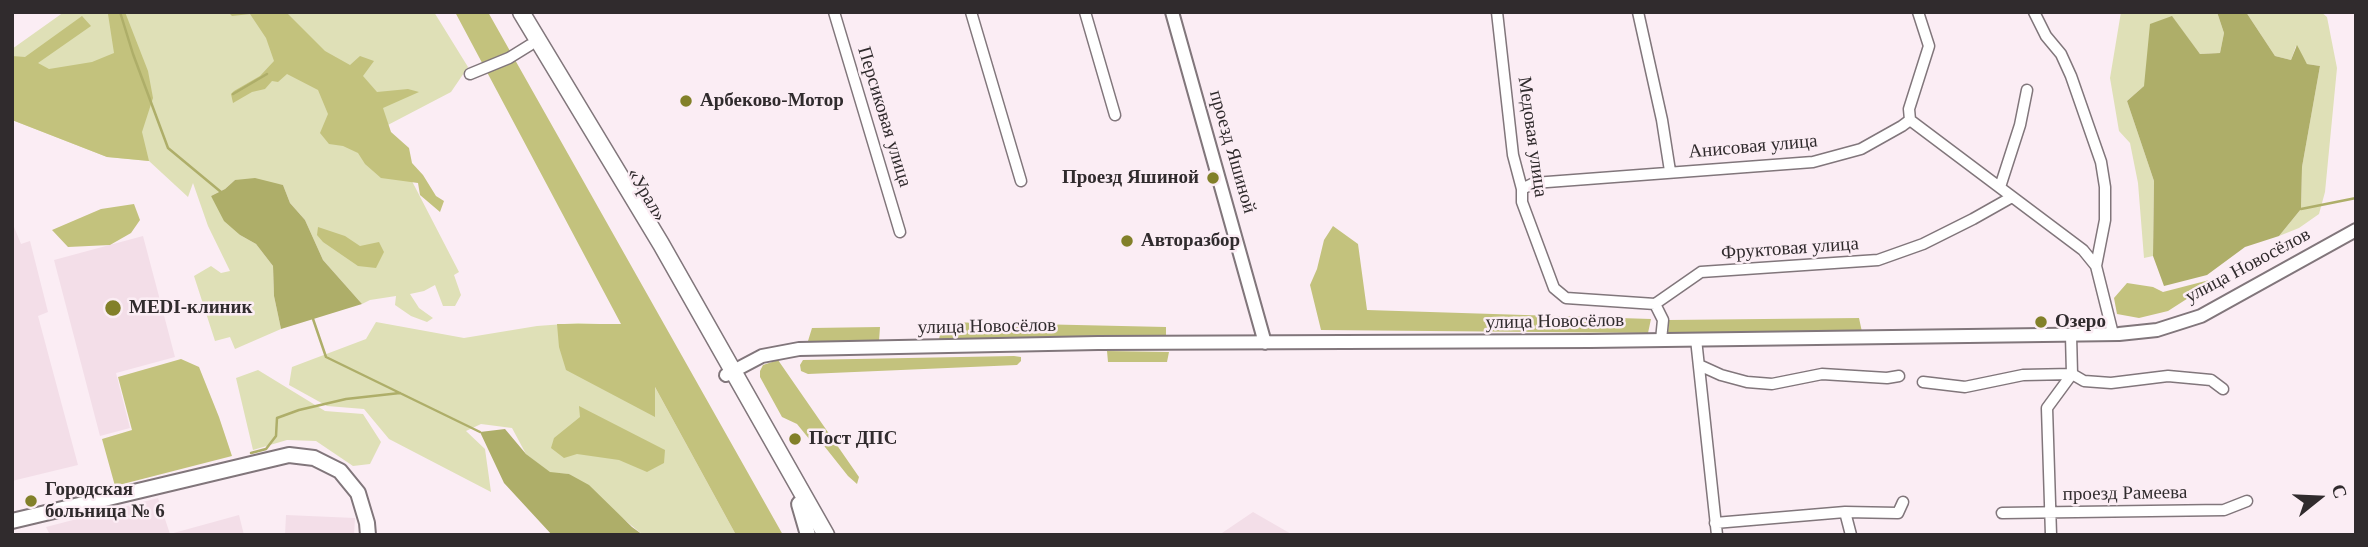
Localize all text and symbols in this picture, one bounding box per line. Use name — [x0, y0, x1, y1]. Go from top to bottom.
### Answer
street label: Персиковая улица — [852, 44, 916, 190]
street label: Медовая улица — [1512, 75, 1552, 199]
street label: проезд Яшиной — [1204, 88, 1260, 216]
place label: Арбеково-Мотор — [700, 90, 844, 112]
marker: Арбеково-Мотор — [678, 93, 694, 109]
street label: Анисовая улица — [1687, 130, 1819, 164]
street label: «Урал» — [621, 164, 671, 226]
place label: Проезд Яшиной — [1062, 167, 1199, 189]
marker: Проезд Яшиной — [1205, 170, 1221, 186]
street label: улица Новосёлов — [2181, 223, 2315, 309]
place label: Авторазбор — [1141, 230, 1240, 252]
marker: Авторазбор — [1119, 233, 1135, 249]
street label: Фруктовая улица — [1720, 233, 1860, 265]
place label: MEDI-клиник — [129, 297, 252, 319]
marker: MEDI-клиник — [103, 298, 123, 318]
street label: улица Новосёлов — [1486, 309, 1624, 335]
place label: Озеро — [2055, 311, 2106, 333]
street label: улица Новосёлов — [918, 314, 1056, 340]
marker: Озеро — [2033, 314, 2049, 330]
place label: Пост ДПС — [809, 428, 897, 450]
marker: Пост ДПС — [787, 431, 803, 447]
north arrow — [2284, 463, 2354, 533]
place label: Городская больница № 6 — [45, 479, 165, 523]
street label: проезд Рамеева — [2062, 482, 2188, 506]
text: С — [2327, 482, 2352, 501]
marker: Городская больница № 6 — [23, 493, 39, 509]

